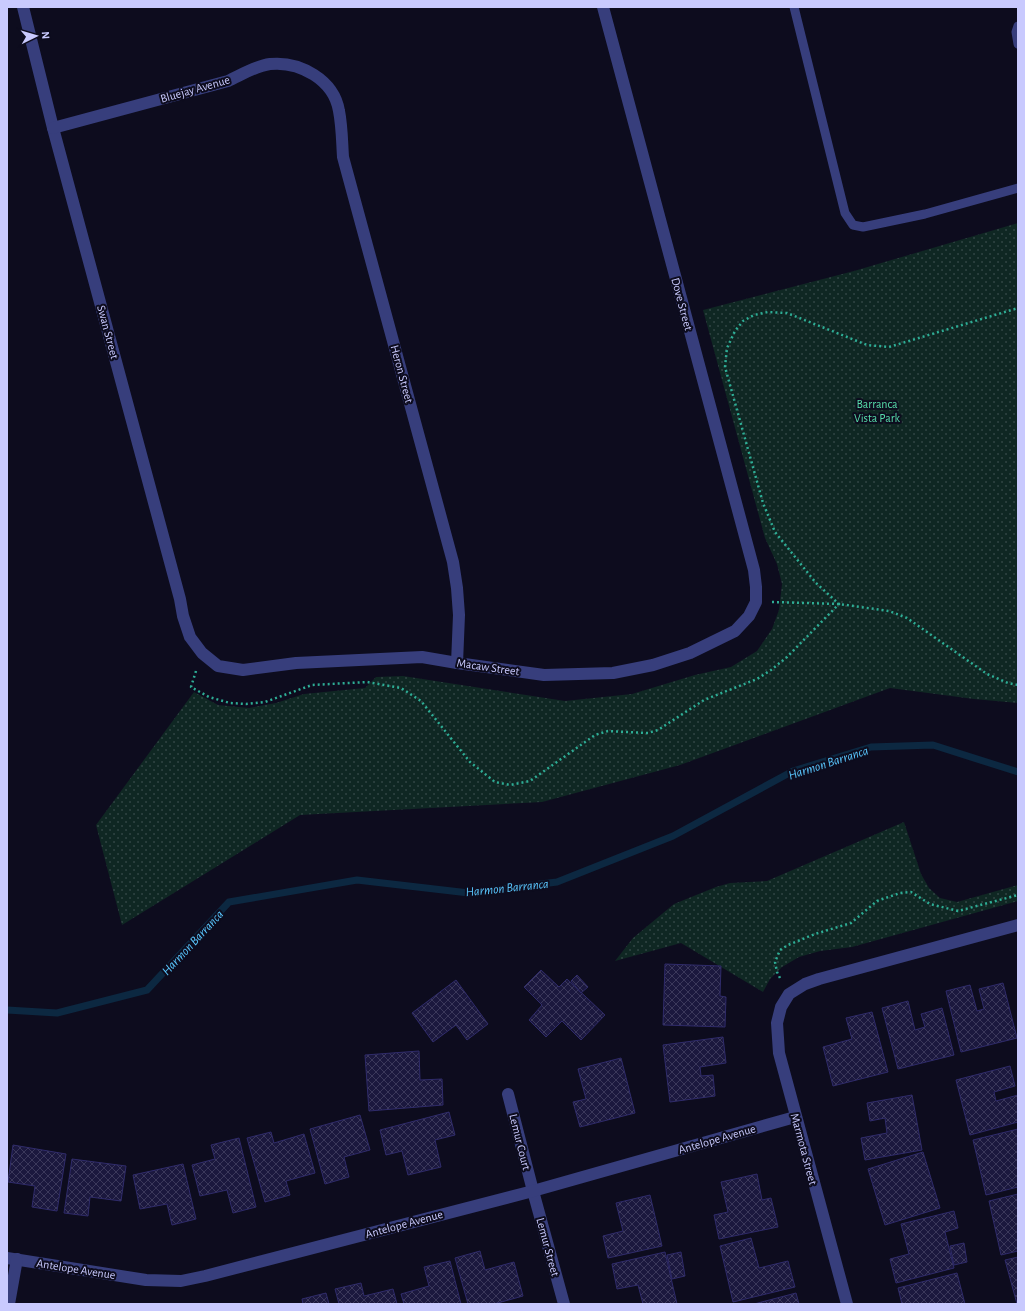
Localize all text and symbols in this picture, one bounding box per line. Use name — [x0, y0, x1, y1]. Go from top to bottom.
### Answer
north arrow — [16, 16, 56, 56]
text: N — [40, 31, 51, 39]
street label: Bluejay Avenue — [159, 73, 231, 106]
street label: Dove Street — [669, 276, 695, 332]
street label: Swan Street — [95, 304, 121, 360]
street label: Heron Street — [388, 344, 416, 404]
park label: Barranca Vista Park — [854, 398, 901, 424]
street label: Macaw Street — [456, 657, 520, 677]
water label: Harmon Barranca — [787, 744, 870, 782]
water label: Harmon Barranca — [465, 878, 550, 899]
water label: Harmon Barranca — [160, 908, 226, 978]
street label: Marmota Street — [789, 1112, 819, 1186]
street label: Lemur Court — [507, 1113, 533, 1171]
street label: Antelope Avenue — [677, 1122, 757, 1156]
street label: Antelope Avenue — [364, 1208, 444, 1240]
street label: Lemur Street — [534, 1216, 562, 1278]
street label: Antelope Avenue — [36, 1257, 116, 1281]

